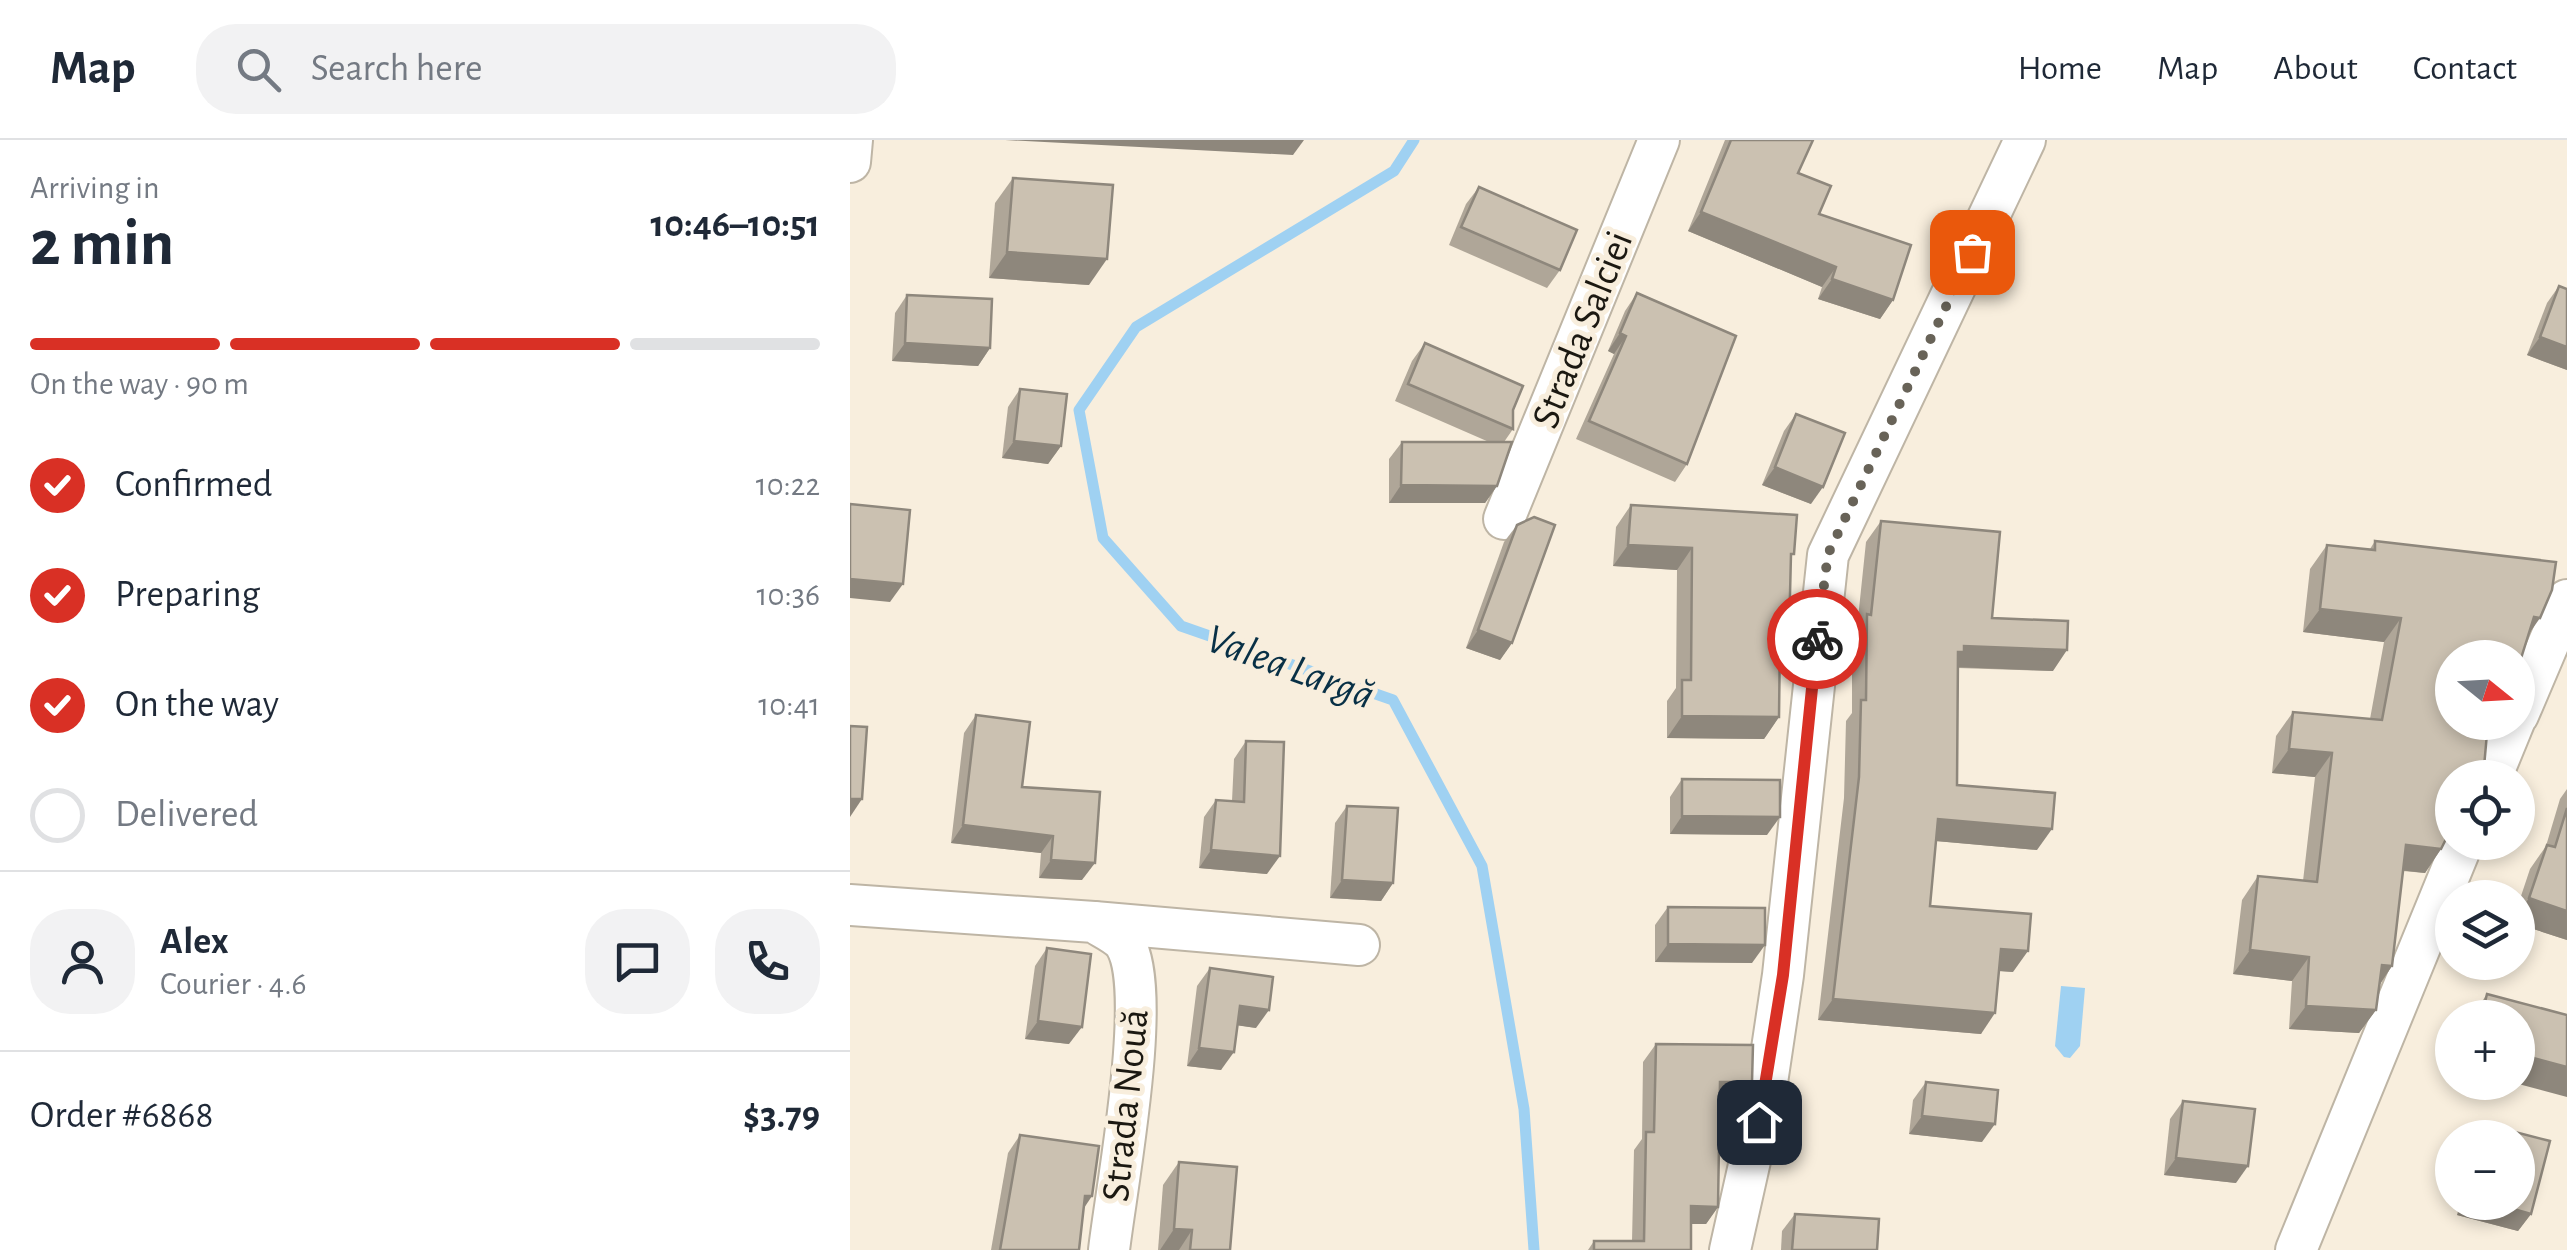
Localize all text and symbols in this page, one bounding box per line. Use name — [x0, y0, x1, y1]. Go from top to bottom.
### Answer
search box — [196, 24, 896, 114]
icon: search — [231, 42, 286, 97]
text: Map — [50, 45, 136, 93]
text: Search here — [311, 50, 483, 88]
text: Home — [2018, 51, 2102, 86]
text: Map — [2157, 51, 2218, 86]
text: About — [2273, 51, 2358, 86]
text: Contact — [2413, 51, 2517, 86]
text: Arriving in — [30, 172, 159, 204]
text: 10:46–10:51 — [651, 206, 820, 244]
pin — [1930, 210, 2015, 295]
text: 2 min — [30, 212, 174, 277]
icon: bag — [1945, 225, 2000, 280]
street label: Strada Salciei — [1525, 226, 1640, 434]
text: On the way · 90 m — [30, 368, 249, 400]
icon: check — [30, 458, 85, 513]
text: Confirmed — [115, 466, 272, 504]
text: 10:22 — [756, 469, 820, 501]
icon: check — [30, 568, 85, 623]
text: Preparing — [115, 576, 260, 614]
text: 10:36 — [757, 579, 820, 611]
courier — [1767, 589, 1867, 689]
icon: bike — [1790, 612, 1845, 667]
water label: Valea Largă — [1201, 617, 1380, 716]
north arrow — [2435, 640, 2535, 740]
map controls — [2435, 640, 2535, 1220]
icon: check — [30, 678, 85, 733]
text: On the way — [115, 686, 279, 724]
text: 10:41 — [758, 689, 820, 721]
button: locate — [2435, 760, 2535, 860]
text: Delivered — [115, 796, 258, 834]
button: layers — [2435, 880, 2535, 980]
button: person — [30, 909, 135, 1014]
button: chat — [585, 909, 690, 1014]
button: phone — [715, 909, 820, 1014]
text: Alex — [160, 923, 229, 961]
text: Courier · 4.6 — [160, 968, 307, 1000]
button: + — [2435, 1000, 2535, 1100]
street label: Strada Nouă — [1096, 1007, 1156, 1203]
pin — [1717, 1080, 1802, 1165]
icon: home — [1732, 1095, 1787, 1150]
text: Order #6868 — [30, 1097, 213, 1135]
text: $3.79 — [743, 1097, 820, 1135]
button: − — [2435, 1120, 2535, 1220]

